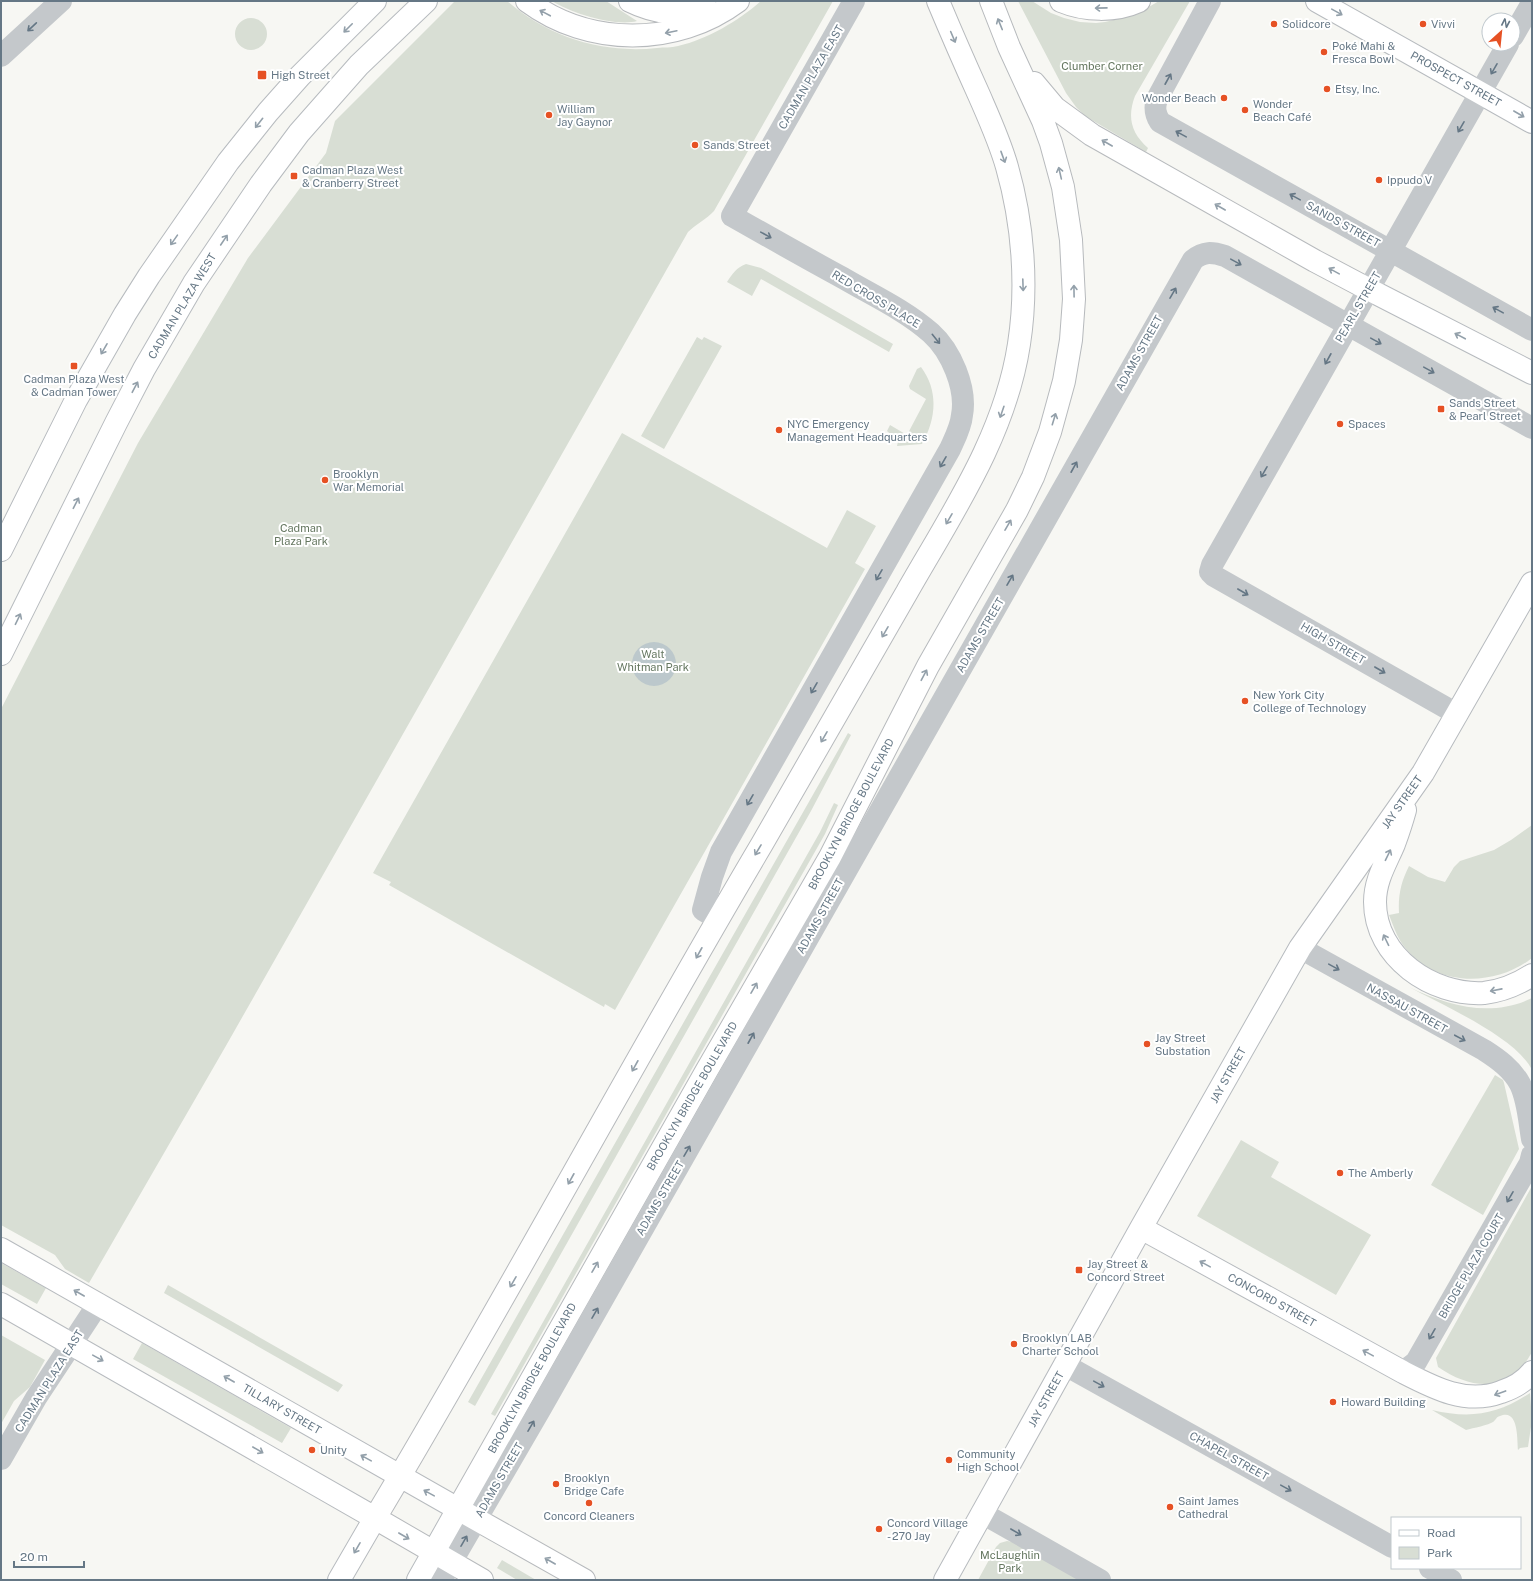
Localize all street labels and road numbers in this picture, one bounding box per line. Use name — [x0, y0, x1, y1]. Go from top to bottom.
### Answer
street label: CADMAN PLAZA EAST — [776, 22, 846, 131]
street label: PROSPECT STREET — [1409, 49, 1504, 109]
street label: SANDS STREET — [1304, 199, 1382, 249]
street label: CADMAN PLAZA WEST — [146, 251, 219, 361]
street label: RED CROSS PLACE — [830, 268, 922, 330]
street label: PEARL STREET — [1333, 269, 1383, 344]
street label: ADAMS STREET — [1113, 313, 1165, 393]
street label: ADAMS STREET — [954, 595, 1007, 675]
street label: HIGH STREET — [1299, 620, 1368, 667]
street label: BROOKLYN BRIDGE BOULEVARD — [806, 736, 896, 892]
street label: JAY STREET — [1379, 773, 1425, 831]
street label: ADAMS STREET — [794, 876, 846, 956]
street label: NASSAU STREET — [1365, 981, 1450, 1035]
street label: BROOKLYN BRIDGE BOULEVARD — [644, 1019, 740, 1173]
street label: JAY STREET — [1208, 1045, 1248, 1105]
street label: ADAMS STREET — [634, 1158, 687, 1238]
street label: BRIDGE PLAZA COURT — [1436, 1211, 1506, 1321]
street label: CONCORD STREET — [1226, 1271, 1319, 1329]
street label: BROOKLYN BRIDGE BOULEVARD — [486, 1301, 579, 1455]
street label: CADMAN PLAZA EAST — [13, 1327, 86, 1434]
street label: JAY STREET — [1026, 1369, 1066, 1429]
street label: TILLARY STREET — [241, 1382, 324, 1437]
street label: CHAPEL STREET — [1187, 1429, 1271, 1483]
street label: ADAMS STREET — [473, 1440, 526, 1520]

